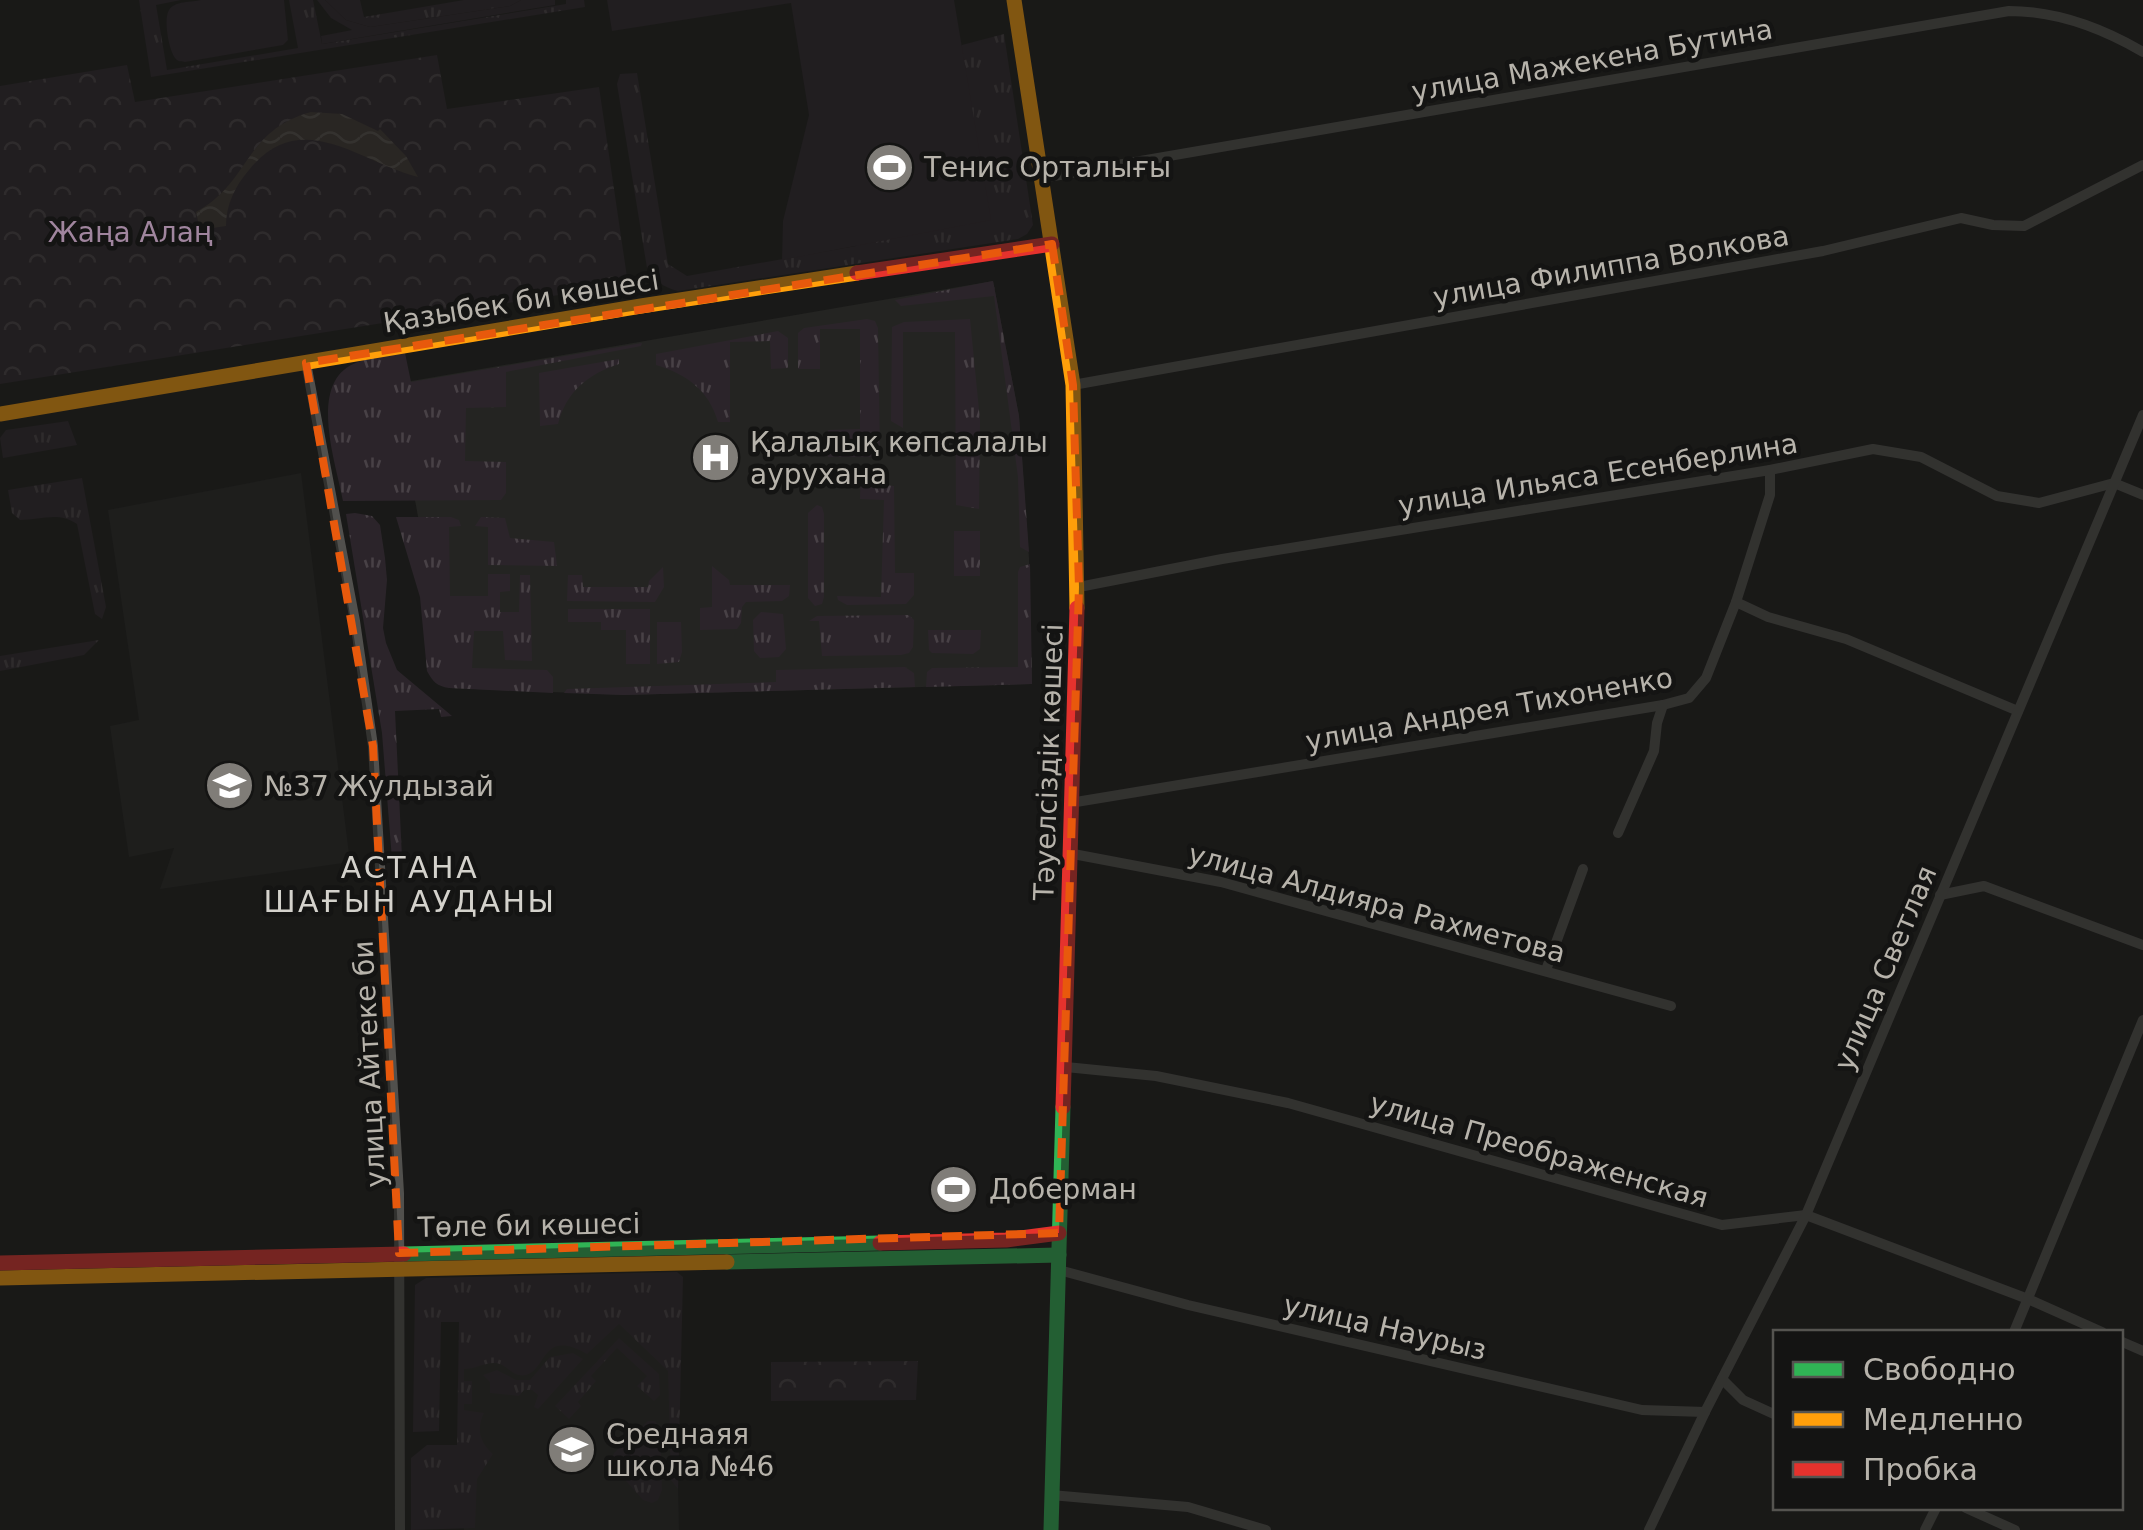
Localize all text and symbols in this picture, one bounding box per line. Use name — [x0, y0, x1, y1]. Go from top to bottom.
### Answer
street label: улица Мажекена Бутина — [1409, 12, 1775, 109]
sports icon: Тенис Орталығы — [863, 141, 915, 193]
place label: Тенис Орталығы — [923, 151, 1171, 184]
park label: Жаңа Алаң — [48, 216, 213, 249]
street label: улица Филиппа Волкова — [1431, 219, 1792, 314]
street label: Қазыбек би көшесі — [381, 263, 661, 340]
place label: Қалалық көпсалалы аурухана — [750, 426, 1048, 491]
street label: улица Ильяса Есенберлина — [1396, 427, 1800, 522]
hospital icon: Қалалық көпсалалы аурухана — [689, 432, 741, 484]
street label: Тәуелсіздік көшесі — [1027, 623, 1070, 902]
street label: улица Андрея Тихоненко — [1303, 661, 1675, 758]
school or university icon: №37 Жулдызай — [203, 760, 255, 812]
place label: №37 Жулдызай — [264, 770, 494, 803]
street label: улица Алдияра Рахметова — [1185, 837, 1569, 970]
district label: АСТАНА ШАҒЫН АУДАНЫ — [263, 850, 557, 919]
street label: улица Светлая — [1827, 861, 1943, 1076]
street label: улица Айтеке би — [347, 940, 392, 1188]
street label: улица Преображенская — [1366, 1086, 1712, 1215]
sports icon: Доберман — [928, 1163, 980, 1215]
place label: Доберман — [989, 1173, 1137, 1206]
street label: Төле би көшесі — [416, 1207, 641, 1244]
street label: улица Наурыз — [1280, 1288, 1490, 1367]
legend — [1773, 1330, 2123, 1510]
text: Свободно — [1863, 1352, 2016, 1387]
text: Медленно — [1863, 1402, 2023, 1437]
place label: Среднаяя школа №46 — [606, 1418, 774, 1483]
school or university icon: Среднаяя школа №46 — [545, 1424, 597, 1476]
text: Пробка — [1863, 1452, 1978, 1487]

